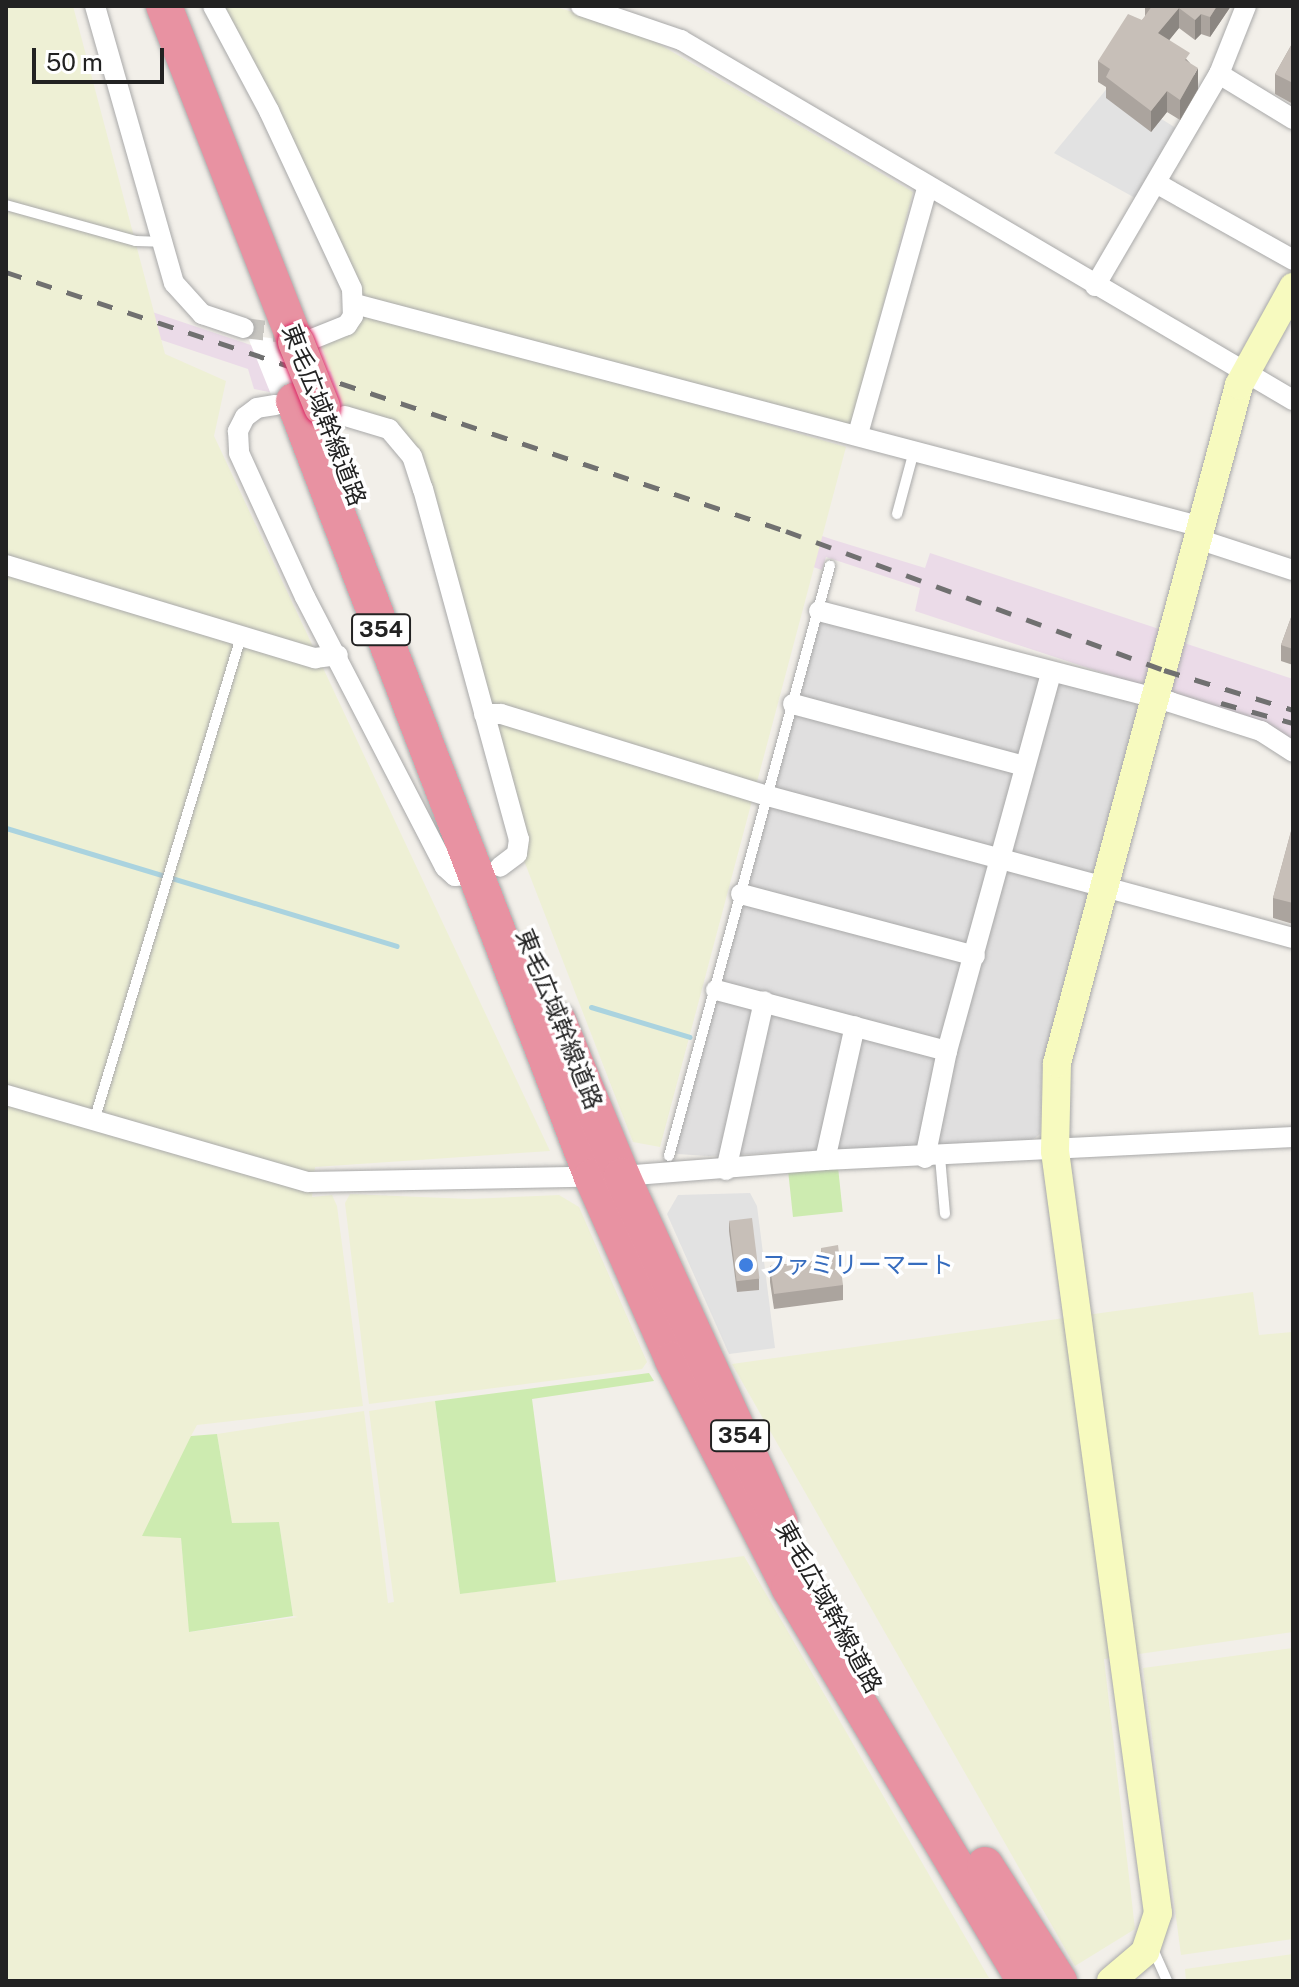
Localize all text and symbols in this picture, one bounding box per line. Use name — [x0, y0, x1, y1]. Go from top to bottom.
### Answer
scale bar — [36, 32, 168, 82]
text: 50 m — [46, 48, 103, 76]
street label: 東毛広域幹線道路 — [276, 320, 372, 510]
road number: 354 — [351, 612, 411, 648]
street label: 東毛広域幹線道路 — [510, 925, 608, 1113]
place label: ファミリーマート — [762, 1251, 954, 1279]
marker: ファミリーマート — [737, 1256, 755, 1274]
road number: 354 — [710, 1418, 770, 1454]
street label: 東毛広域幹線道路 — [770, 1516, 888, 1698]

